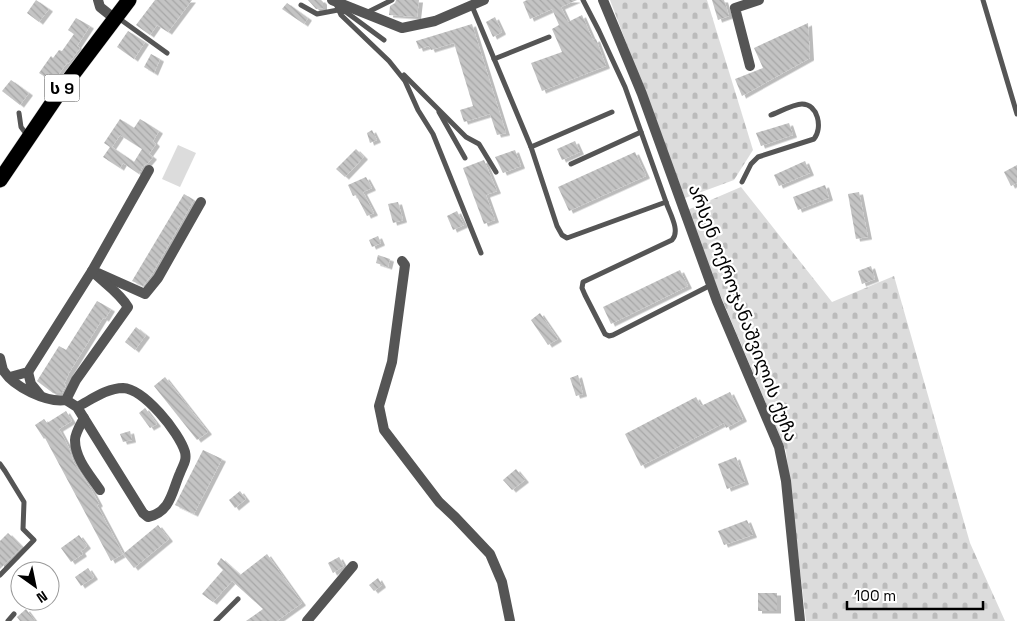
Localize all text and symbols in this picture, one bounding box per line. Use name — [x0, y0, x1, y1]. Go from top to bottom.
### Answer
road number: ს 9 — [44, 75, 80, 102]
street label: არსენ ოქროჯანაშვილის ქუჩა — [684, 181, 803, 445]
north arrow — [10, 561, 60, 611]
scale bar — [847, 578, 983, 610]
text: 100 m — [854, 586, 896, 605]
text: N — [33, 587, 51, 607]

